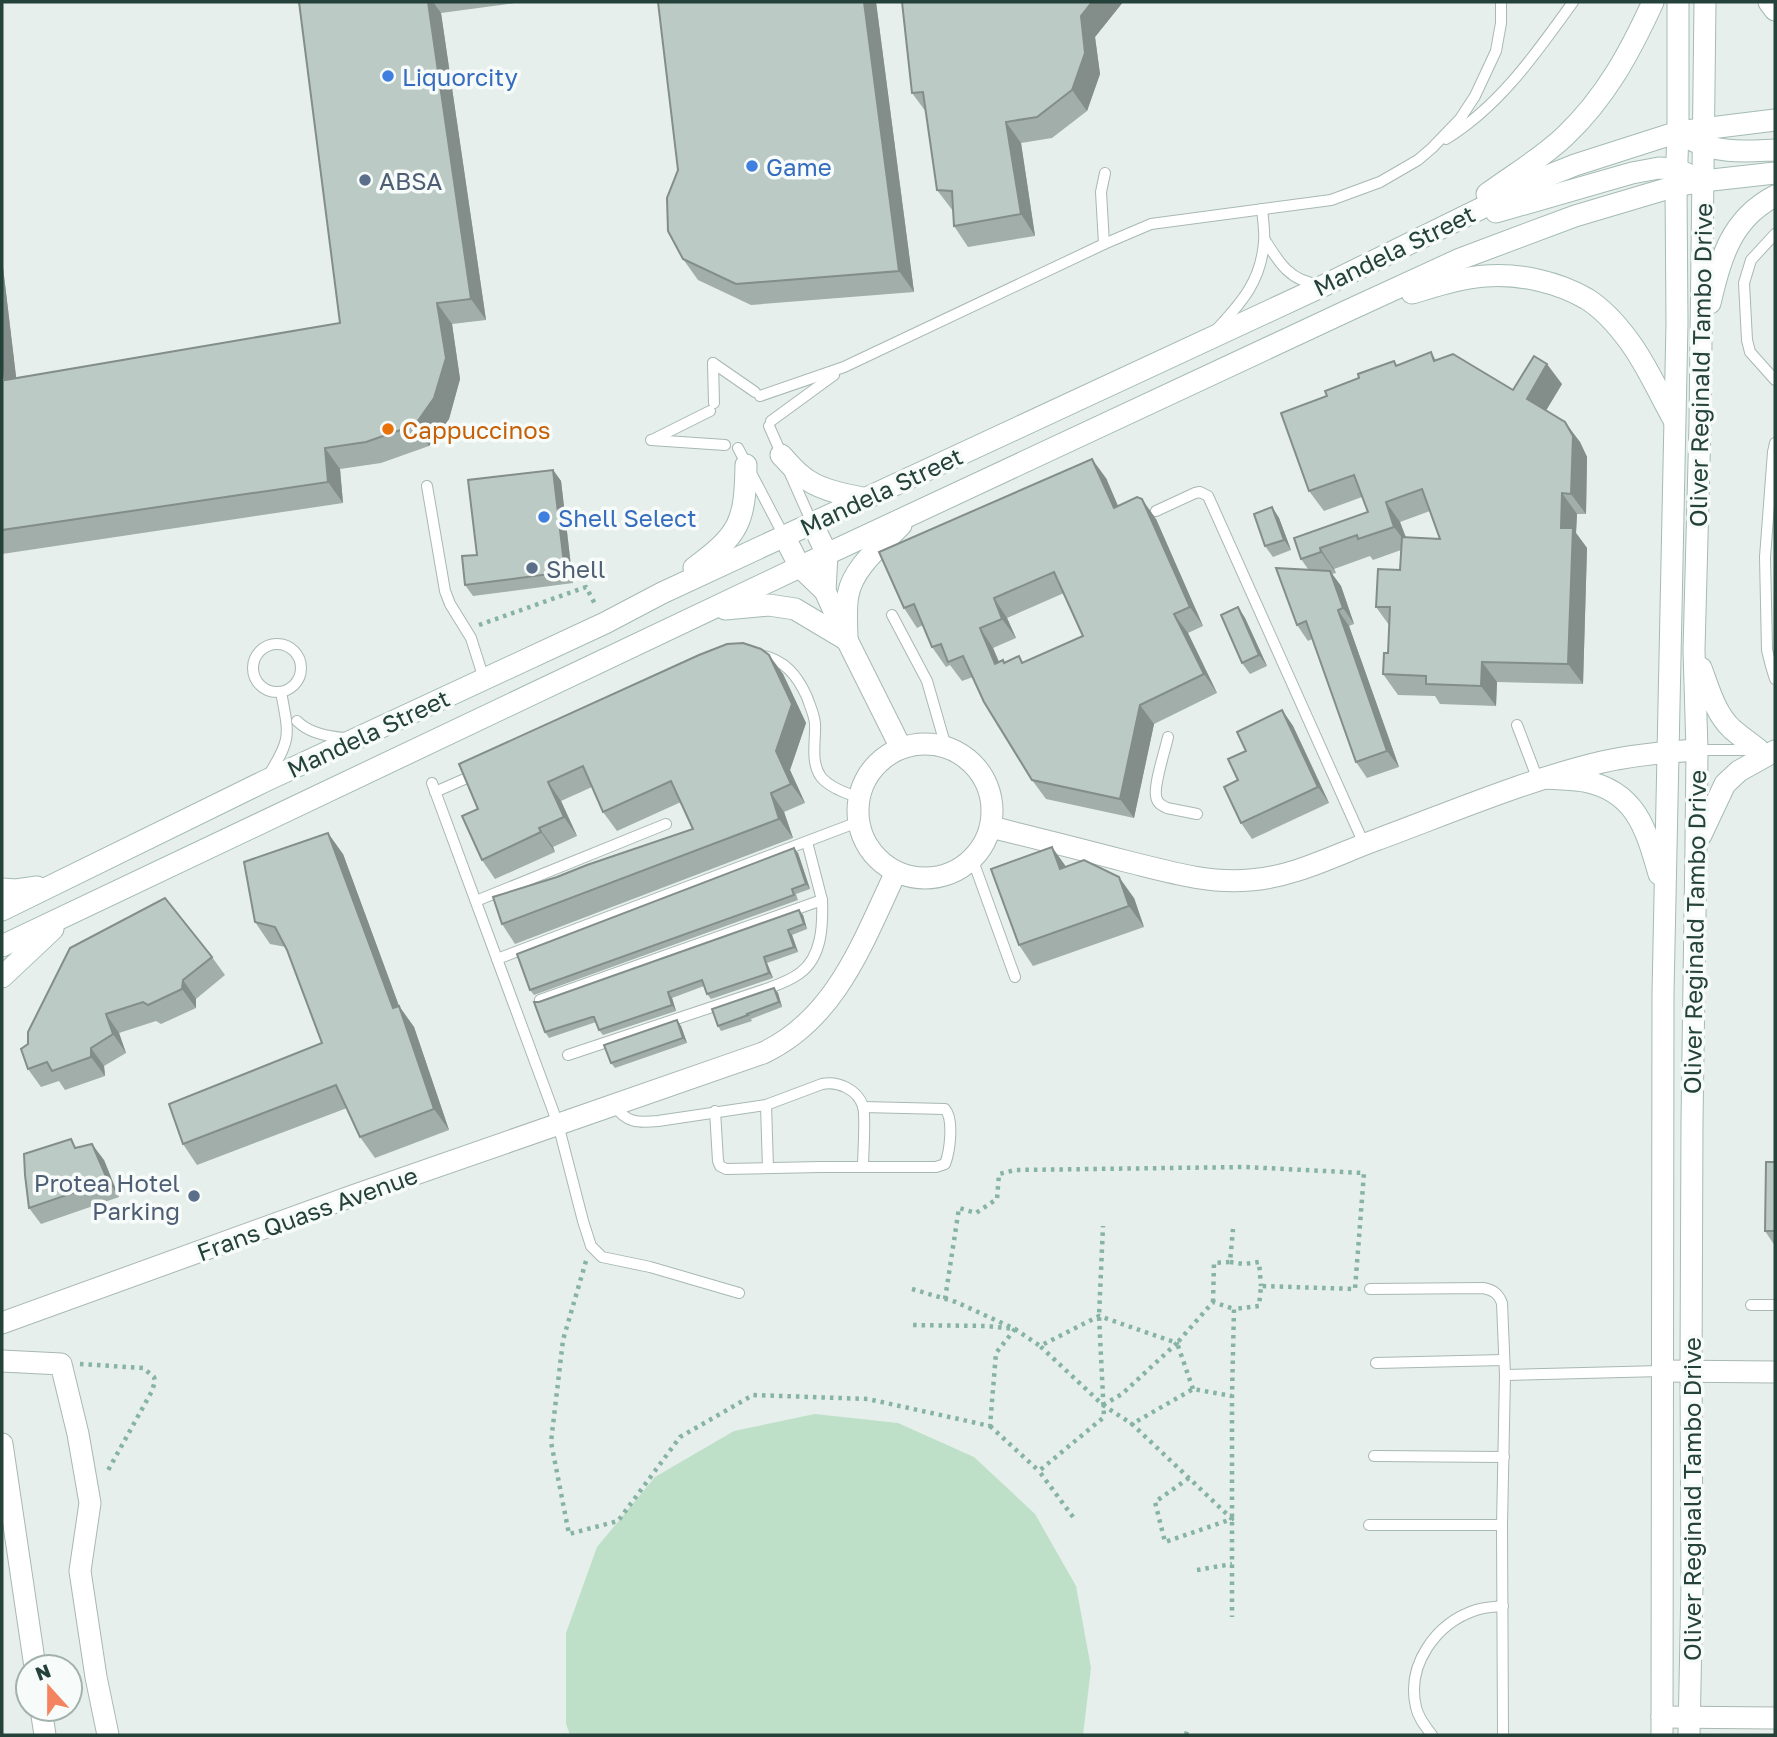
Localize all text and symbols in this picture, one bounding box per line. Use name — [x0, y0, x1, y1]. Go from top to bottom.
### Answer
place label: Liquorcity — [402, 62, 518, 91]
marker: Liquorcity — [380, 68, 396, 84]
place label: Game — [766, 152, 832, 181]
marker: Game — [744, 158, 760, 174]
place label: ABSA — [379, 166, 442, 195]
marker: ABSA — [357, 172, 373, 188]
street label: Mandela Street — [1309, 198, 1479, 302]
street label: Oliver Reginald Tambo Drive — [1683, 203, 1717, 527]
place label: Cappuccinos — [402, 415, 550, 444]
marker: Cappuccinos — [380, 421, 396, 437]
street label: Mandela Street — [795, 441, 967, 541]
place label: Shell Select — [558, 503, 697, 532]
marker: Shell Select — [536, 509, 552, 525]
place label: Shell — [546, 554, 605, 583]
marker: Shell — [524, 560, 540, 576]
street label: Mandela Street — [282, 683, 454, 783]
street label: Oliver Reginald Tambo Drive — [1677, 770, 1711, 1094]
street label: Frans Quass Avenue — [193, 1160, 421, 1266]
place label: Protea Hotel Parking — [34, 1168, 180, 1225]
marker: Protea Hotel Parking — [186, 1188, 202, 1204]
street label: Oliver Reginald Tambo Drive — [1677, 1337, 1706, 1661]
north arrow — [14, 1653, 84, 1723]
text: N — [32, 1658, 54, 1685]

